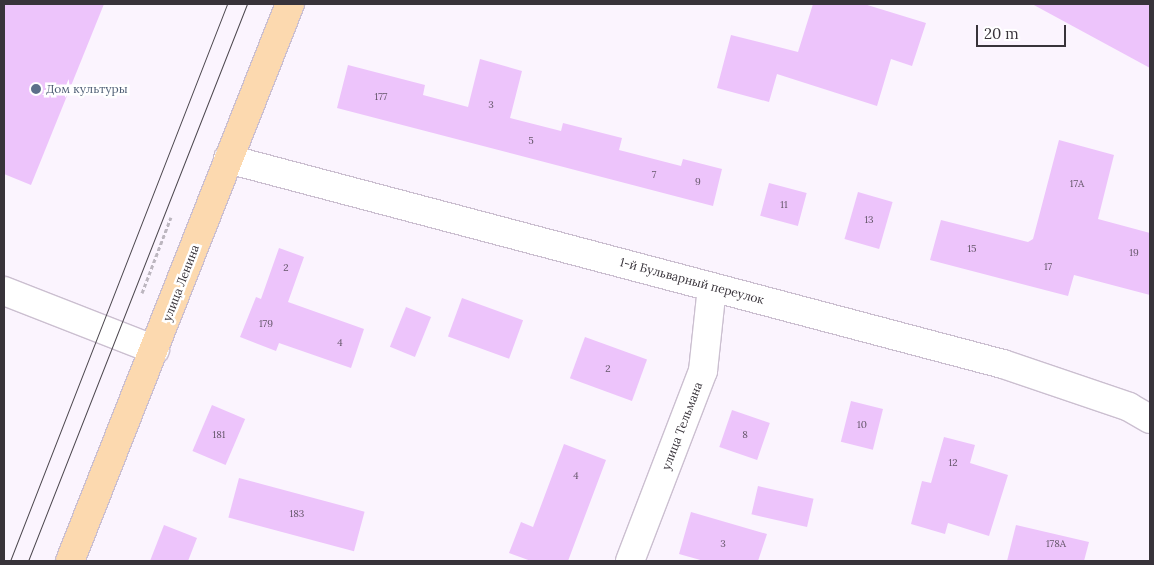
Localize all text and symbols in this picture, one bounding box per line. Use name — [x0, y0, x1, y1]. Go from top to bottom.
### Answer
scale bar — [979, 15, 1069, 47]
text: 20 m — [984, 24, 1019, 43]
place label: Дом культуры — [46, 82, 128, 96]
marker: Дом культуры — [30, 83, 42, 95]
house number: 177 — [375, 91, 387, 103]
house number: 3 — [488, 99, 494, 111]
house number: 5 — [528, 135, 534, 147]
house number: 7 — [652, 169, 656, 181]
house number: 9 — [695, 176, 701, 188]
house number: 17А — [1070, 178, 1084, 190]
house number: 11 — [780, 199, 788, 211]
house number: 13 — [864, 214, 874, 226]
street label: улица Ленина — [160, 243, 202, 323]
house number: 15 — [967, 243, 977, 255]
house number: 19 — [1129, 247, 1139, 259]
street label: 1-й Бульварный переулок — [618, 255, 766, 307]
house number: 17 — [1044, 261, 1052, 273]
house number: 2 — [283, 262, 289, 274]
house number: 179 — [259, 318, 273, 330]
house number: 4 — [337, 337, 343, 349]
house number: 2 — [605, 363, 611, 375]
street label: улица Тельмана — [659, 380, 705, 472]
house number: 10 — [857, 419, 867, 431]
house number: 181 — [213, 429, 225, 441]
house number: 8 — [742, 429, 748, 441]
house number: 12 — [948, 457, 958, 469]
house number: 4 — [573, 470, 579, 482]
house number: 183 — [290, 508, 304, 520]
house number: 3 — [720, 538, 726, 550]
house number: 178А — [1046, 538, 1066, 550]

